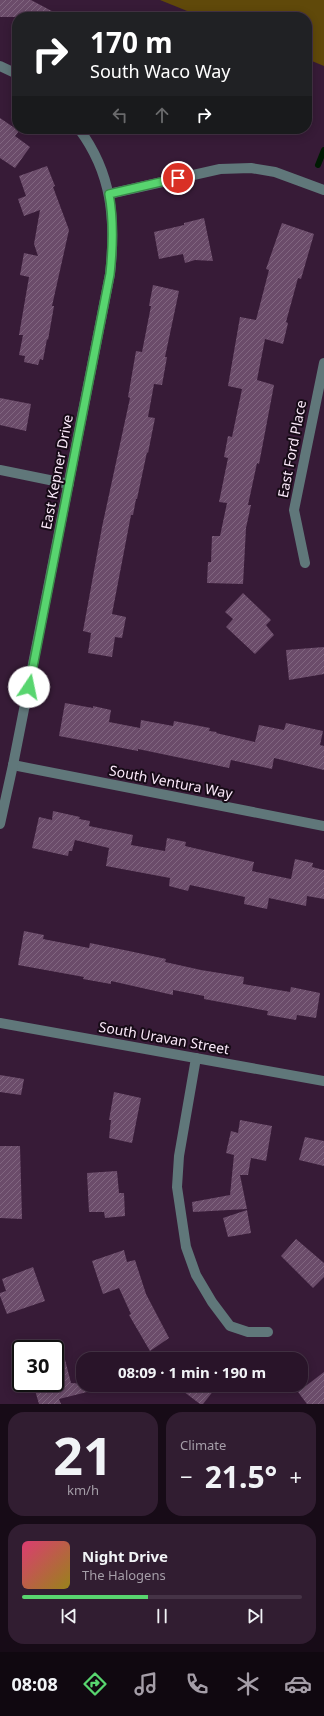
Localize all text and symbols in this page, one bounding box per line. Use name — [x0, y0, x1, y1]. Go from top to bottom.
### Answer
text: 170 m — [90, 23, 173, 61]
icon: right — [24, 28, 76, 80]
text: South Waco Way — [90, 59, 231, 83]
icon: left — [109, 104, 131, 126]
icon: ahead — [151, 104, 173, 126]
icon: right — [193, 104, 215, 126]
pin — [161, 161, 195, 195]
icon: arrive — [167, 167, 189, 189]
street label: East Ford Place — [273, 398, 310, 499]
street label: East Kepner Drive — [36, 413, 77, 531]
position arrow — [8, 666, 50, 708]
street label: South Ventura Way — [108, 760, 235, 803]
street label: South Uravan Street — [97, 1017, 231, 1058]
speed limit sign: 30 — [12, 1340, 64, 1392]
text: 08:09 · 1 min · 190 m — [118, 1362, 266, 1382]
text: 21 — [53, 1419, 113, 1490]
text: Climate — [180, 1436, 226, 1454]
text: 21.5° — [205, 1456, 277, 1497]
text: − — [180, 1461, 193, 1491]
text: + — [289, 1461, 302, 1491]
text: km/h — [67, 1481, 99, 1499]
text: Night Drive — [82, 1546, 168, 1566]
text: The Halogens — [82, 1566, 166, 1584]
icon: previous — [58, 1605, 80, 1627]
icon: pause — [151, 1605, 173, 1627]
icon: next — [244, 1605, 266, 1627]
icon: directions — [81, 1670, 109, 1698]
icon: music — [132, 1670, 160, 1698]
icon: phone — [183, 1670, 211, 1698]
icon: climate — [234, 1670, 262, 1698]
icon: car — [284, 1670, 312, 1698]
text: 08:08 — [11, 1672, 58, 1696]

